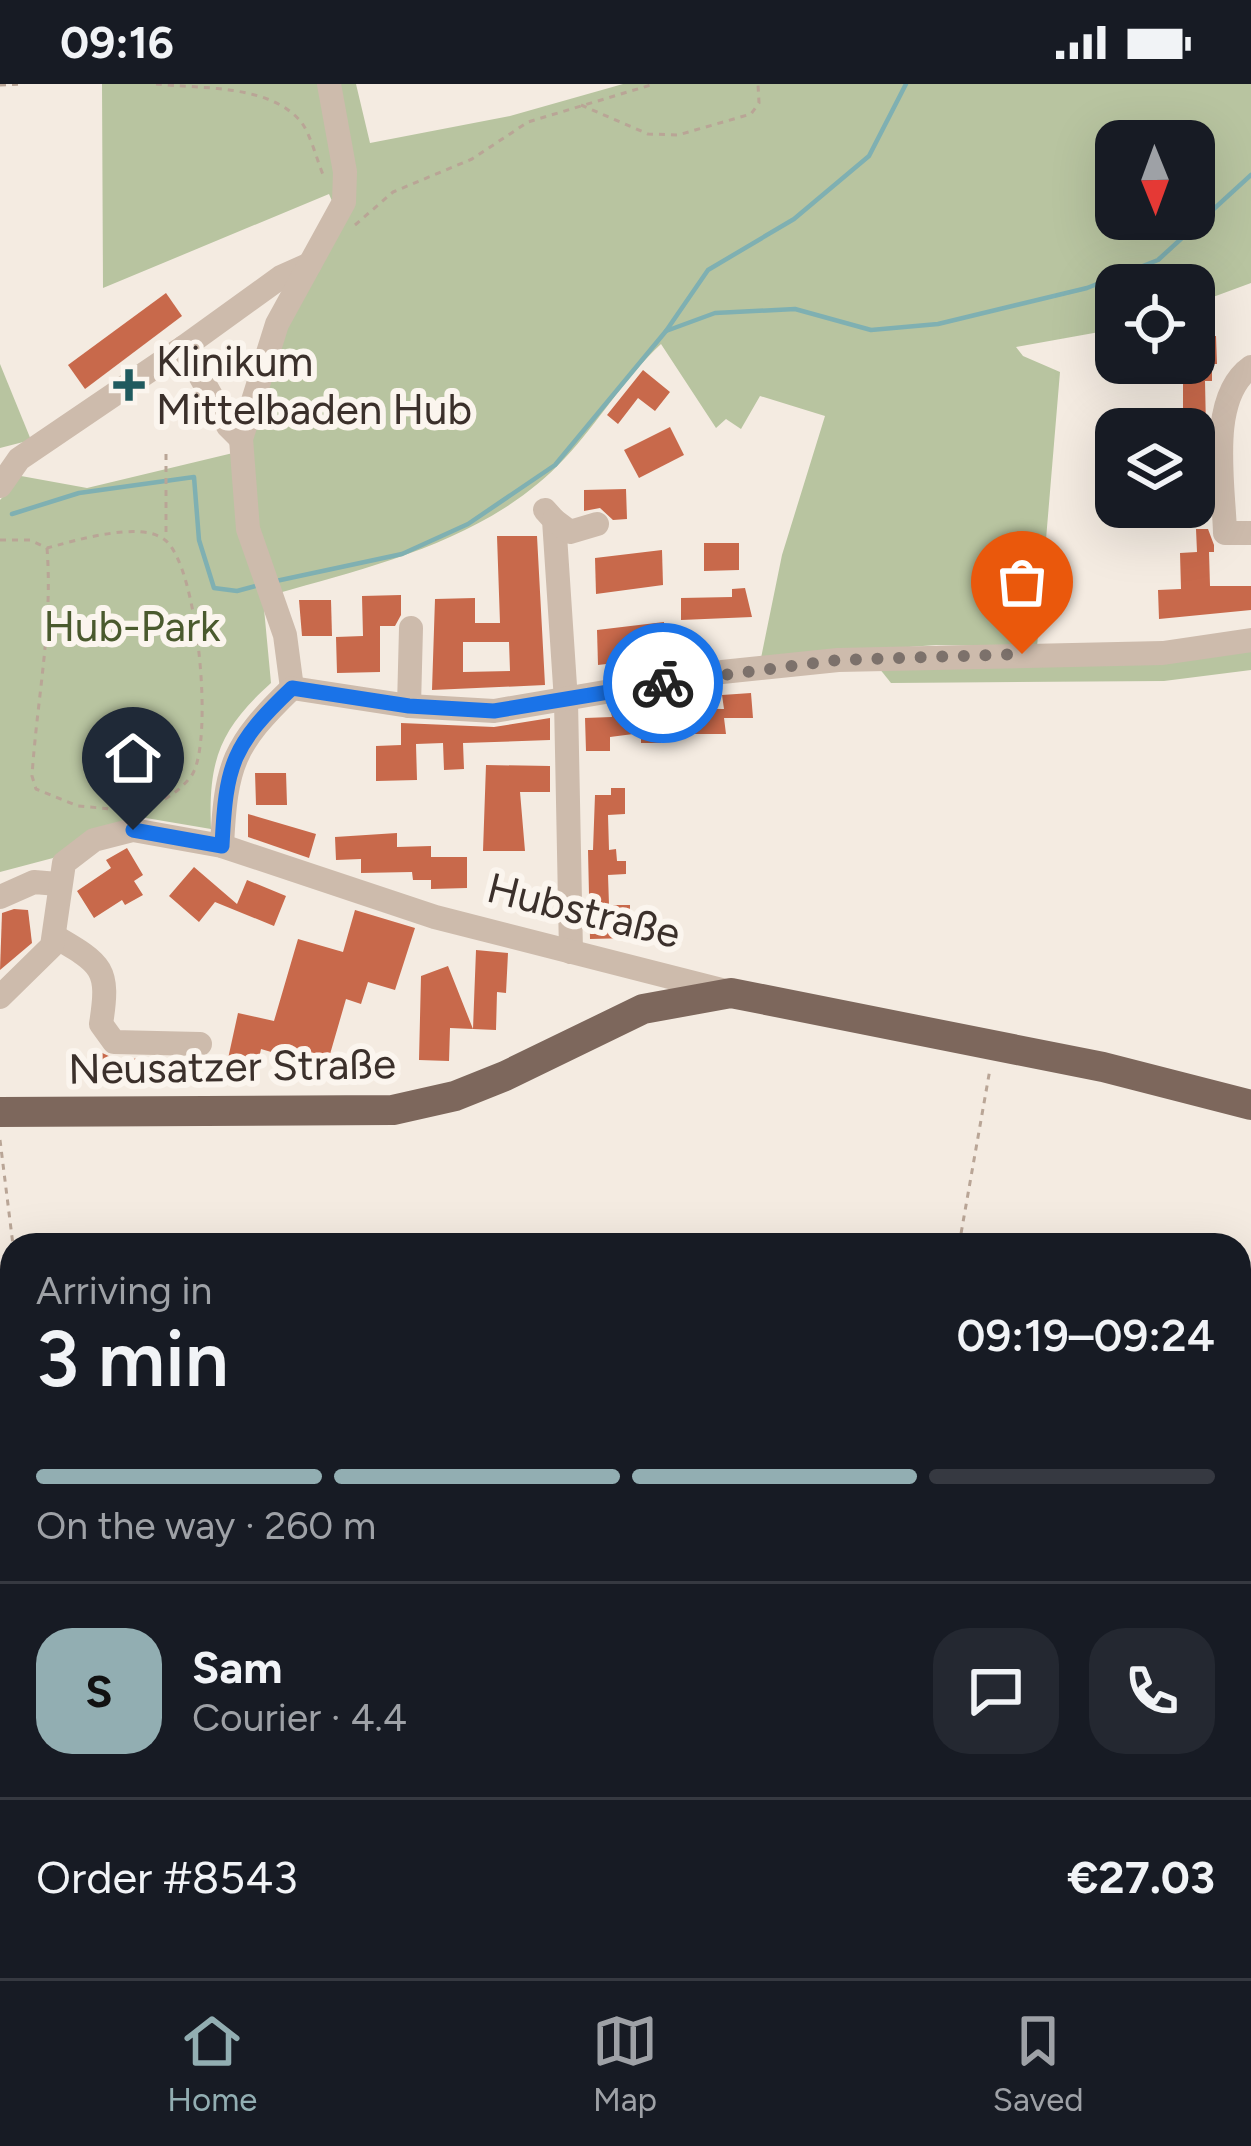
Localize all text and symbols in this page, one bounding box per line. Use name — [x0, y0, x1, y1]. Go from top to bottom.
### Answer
text: 09:16 — [60, 15, 174, 69]
north arrow — [1095, 120, 1215, 240]
map controls — [1095, 120, 1215, 528]
button: locate — [1095, 264, 1215, 384]
place label: Klinikum Mittelbaden Hub — [156, 336, 472, 435]
marker: Klinikum Mittelbaden Hub — [113, 369, 145, 401]
button: layers — [1095, 408, 1215, 528]
pin — [971, 531, 1073, 654]
icon: bag — [989, 549, 1055, 615]
park label: Hub-Park — [44, 601, 221, 652]
courier — [603, 623, 723, 743]
icon: bike — [630, 650, 696, 716]
pin — [82, 707, 184, 830]
icon: home — [100, 725, 166, 791]
street label: Hubstraße — [482, 862, 686, 959]
street label: Neusatzer Straße — [68, 1038, 396, 1095]
text: Arriving in — [36, 1267, 212, 1314]
text: 09:19–09:24 — [957, 1308, 1215, 1362]
text: 3 min — [36, 1312, 229, 1406]
text: On the way · 260 m — [36, 1502, 376, 1549]
button: chat — [933, 1628, 1059, 1754]
button: phone — [1089, 1628, 1215, 1754]
text: Sam — [192, 1640, 283, 1694]
text: S — [85, 1664, 113, 1718]
text: Courier · 4.4 — [192, 1694, 407, 1741]
text: Order #8543 — [36, 1850, 298, 1904]
text: €27.03 — [1067, 1850, 1215, 1904]
tab: Home — [167, 2008, 257, 2119]
tab: Map — [592, 2008, 658, 2119]
tab: Saved — [993, 2008, 1084, 2119]

